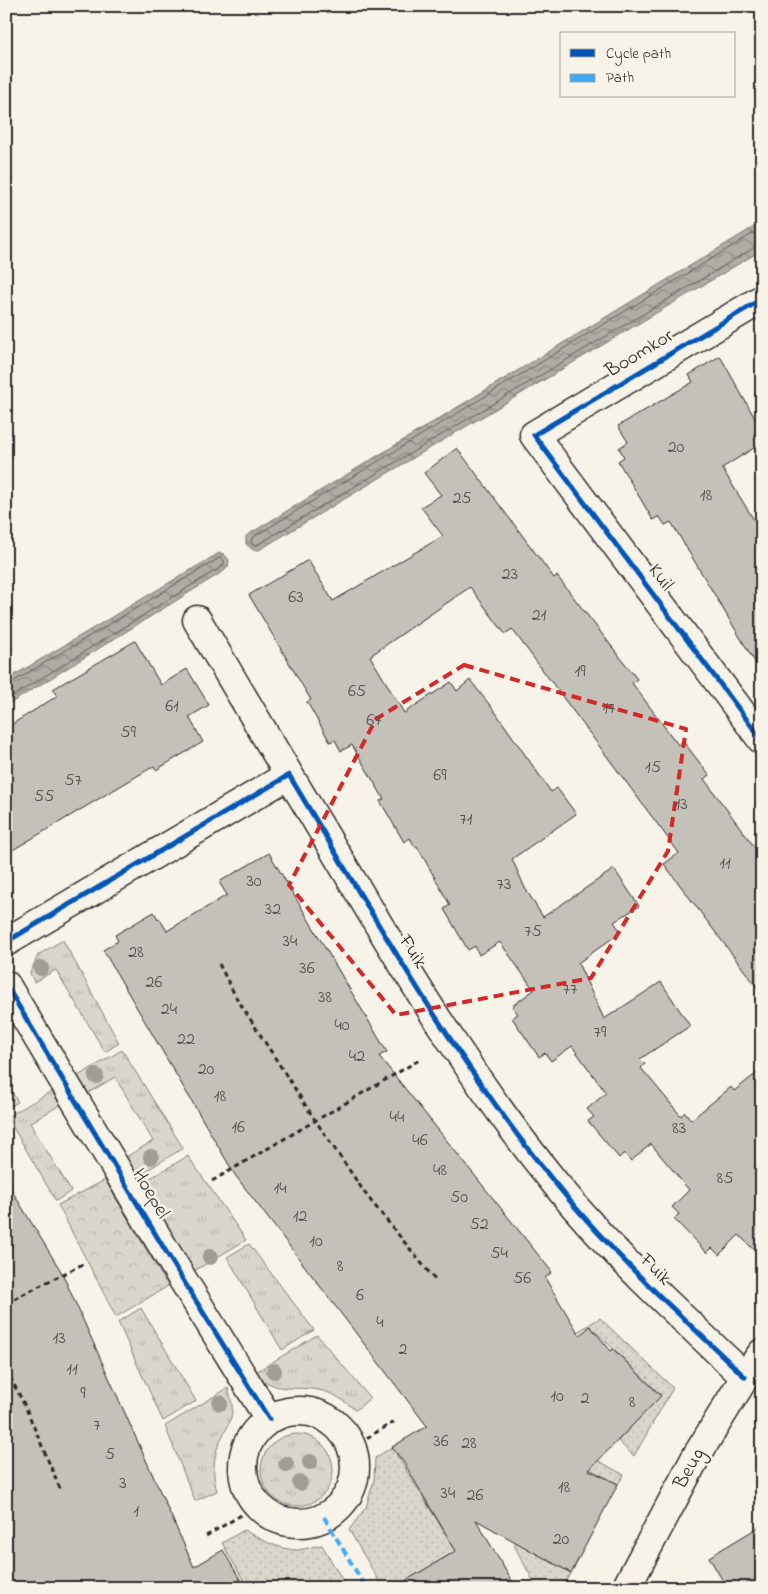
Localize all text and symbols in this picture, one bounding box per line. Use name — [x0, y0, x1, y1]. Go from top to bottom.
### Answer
legend — [560, 32, 736, 98]
text: Cycle path — [606, 43, 671, 66]
text: Path — [606, 67, 634, 89]
street label: Boomkor — [599, 322, 680, 386]
house number: 20 — [668, 435, 685, 461]
house number: 18 — [700, 483, 712, 509]
house number: 25 — [452, 486, 472, 512]
street label: Kuil — [640, 558, 680, 598]
house number: 23 — [502, 562, 518, 588]
house number: 63 — [288, 585, 304, 611]
house number: 21 — [532, 603, 547, 629]
house number: 19 — [574, 659, 586, 685]
house number: 65 — [348, 679, 366, 705]
house number: 61 — [165, 694, 179, 720]
house number: 17 — [602, 696, 616, 722]
house number: 67 — [366, 708, 382, 734]
house number: 59 — [120, 720, 136, 746]
house number: 15 — [645, 755, 661, 781]
house number: 69 — [433, 763, 447, 789]
house number: 57 — [64, 768, 82, 794]
house number: 55 — [34, 784, 54, 810]
house number: 13 — [674, 792, 688, 818]
house number: 71 — [459, 807, 473, 833]
house number: 11 — [719, 851, 731, 877]
house number: 30 — [246, 869, 262, 895]
house number: 73 — [497, 872, 511, 898]
house number: 32 — [265, 897, 281, 923]
house number: 75 — [524, 919, 542, 945]
street label: Fuik — [390, 928, 434, 975]
house number: 34 — [283, 929, 298, 955]
house number: 28 — [128, 940, 144, 966]
house number: 36 — [299, 956, 315, 982]
house number: 26 — [146, 970, 163, 996]
house number: 77 — [563, 977, 578, 1003]
house number: 38 — [318, 985, 332, 1011]
house number: 24 — [161, 997, 178, 1023]
house number: 40 — [334, 1013, 350, 1039]
house number: 79 — [594, 1020, 607, 1046]
house number: 22 — [177, 1027, 195, 1053]
house number: 42 — [349, 1044, 365, 1070]
house number: 20 — [198, 1057, 215, 1083]
house number: 18 — [214, 1084, 226, 1110]
house number: 44 — [390, 1105, 405, 1131]
house number: 16 — [231, 1115, 245, 1141]
house number: 83 — [672, 1116, 686, 1142]
house number: 46 — [412, 1128, 428, 1154]
house number: 48 — [433, 1158, 447, 1184]
street label: Hoepel — [124, 1163, 176, 1225]
house number: 85 — [716, 1166, 734, 1192]
house number: 14 — [273, 1176, 287, 1202]
house number: 50 — [450, 1185, 468, 1211]
house number: 12 — [293, 1204, 307, 1230]
house number: 52 — [469, 1212, 489, 1238]
house number: 10 — [309, 1229, 323, 1255]
house number: 54 — [490, 1241, 508, 1267]
street label: Fuik — [632, 1247, 678, 1293]
house number: 8 — [337, 1254, 344, 1280]
house number: 56 — [513, 1266, 531, 1292]
house number: 6 — [356, 1283, 364, 1309]
house number: 4 — [376, 1310, 384, 1336]
house number: 13 — [52, 1326, 66, 1352]
house number: 2 — [399, 1337, 408, 1363]
house number: 11 — [66, 1357, 78, 1383]
house number: 9 — [80, 1381, 86, 1407]
house number: 10 — [550, 1384, 564, 1410]
house number: 2 — [581, 1386, 590, 1412]
house number: 8 — [629, 1390, 636, 1416]
house number: 7 — [93, 1413, 101, 1439]
house number: 36 — [433, 1429, 449, 1455]
house number: 28 — [461, 1431, 477, 1457]
house number: 5 — [105, 1442, 115, 1468]
street label: Beug — [666, 1443, 714, 1496]
house number: 3 — [119, 1471, 127, 1497]
house number: 18 — [558, 1475, 570, 1501]
house number: 34 — [441, 1481, 456, 1507]
house number: 26 — [467, 1483, 484, 1509]
house number: 1 — [133, 1499, 139, 1525]
house number: 20 — [553, 1527, 570, 1553]

